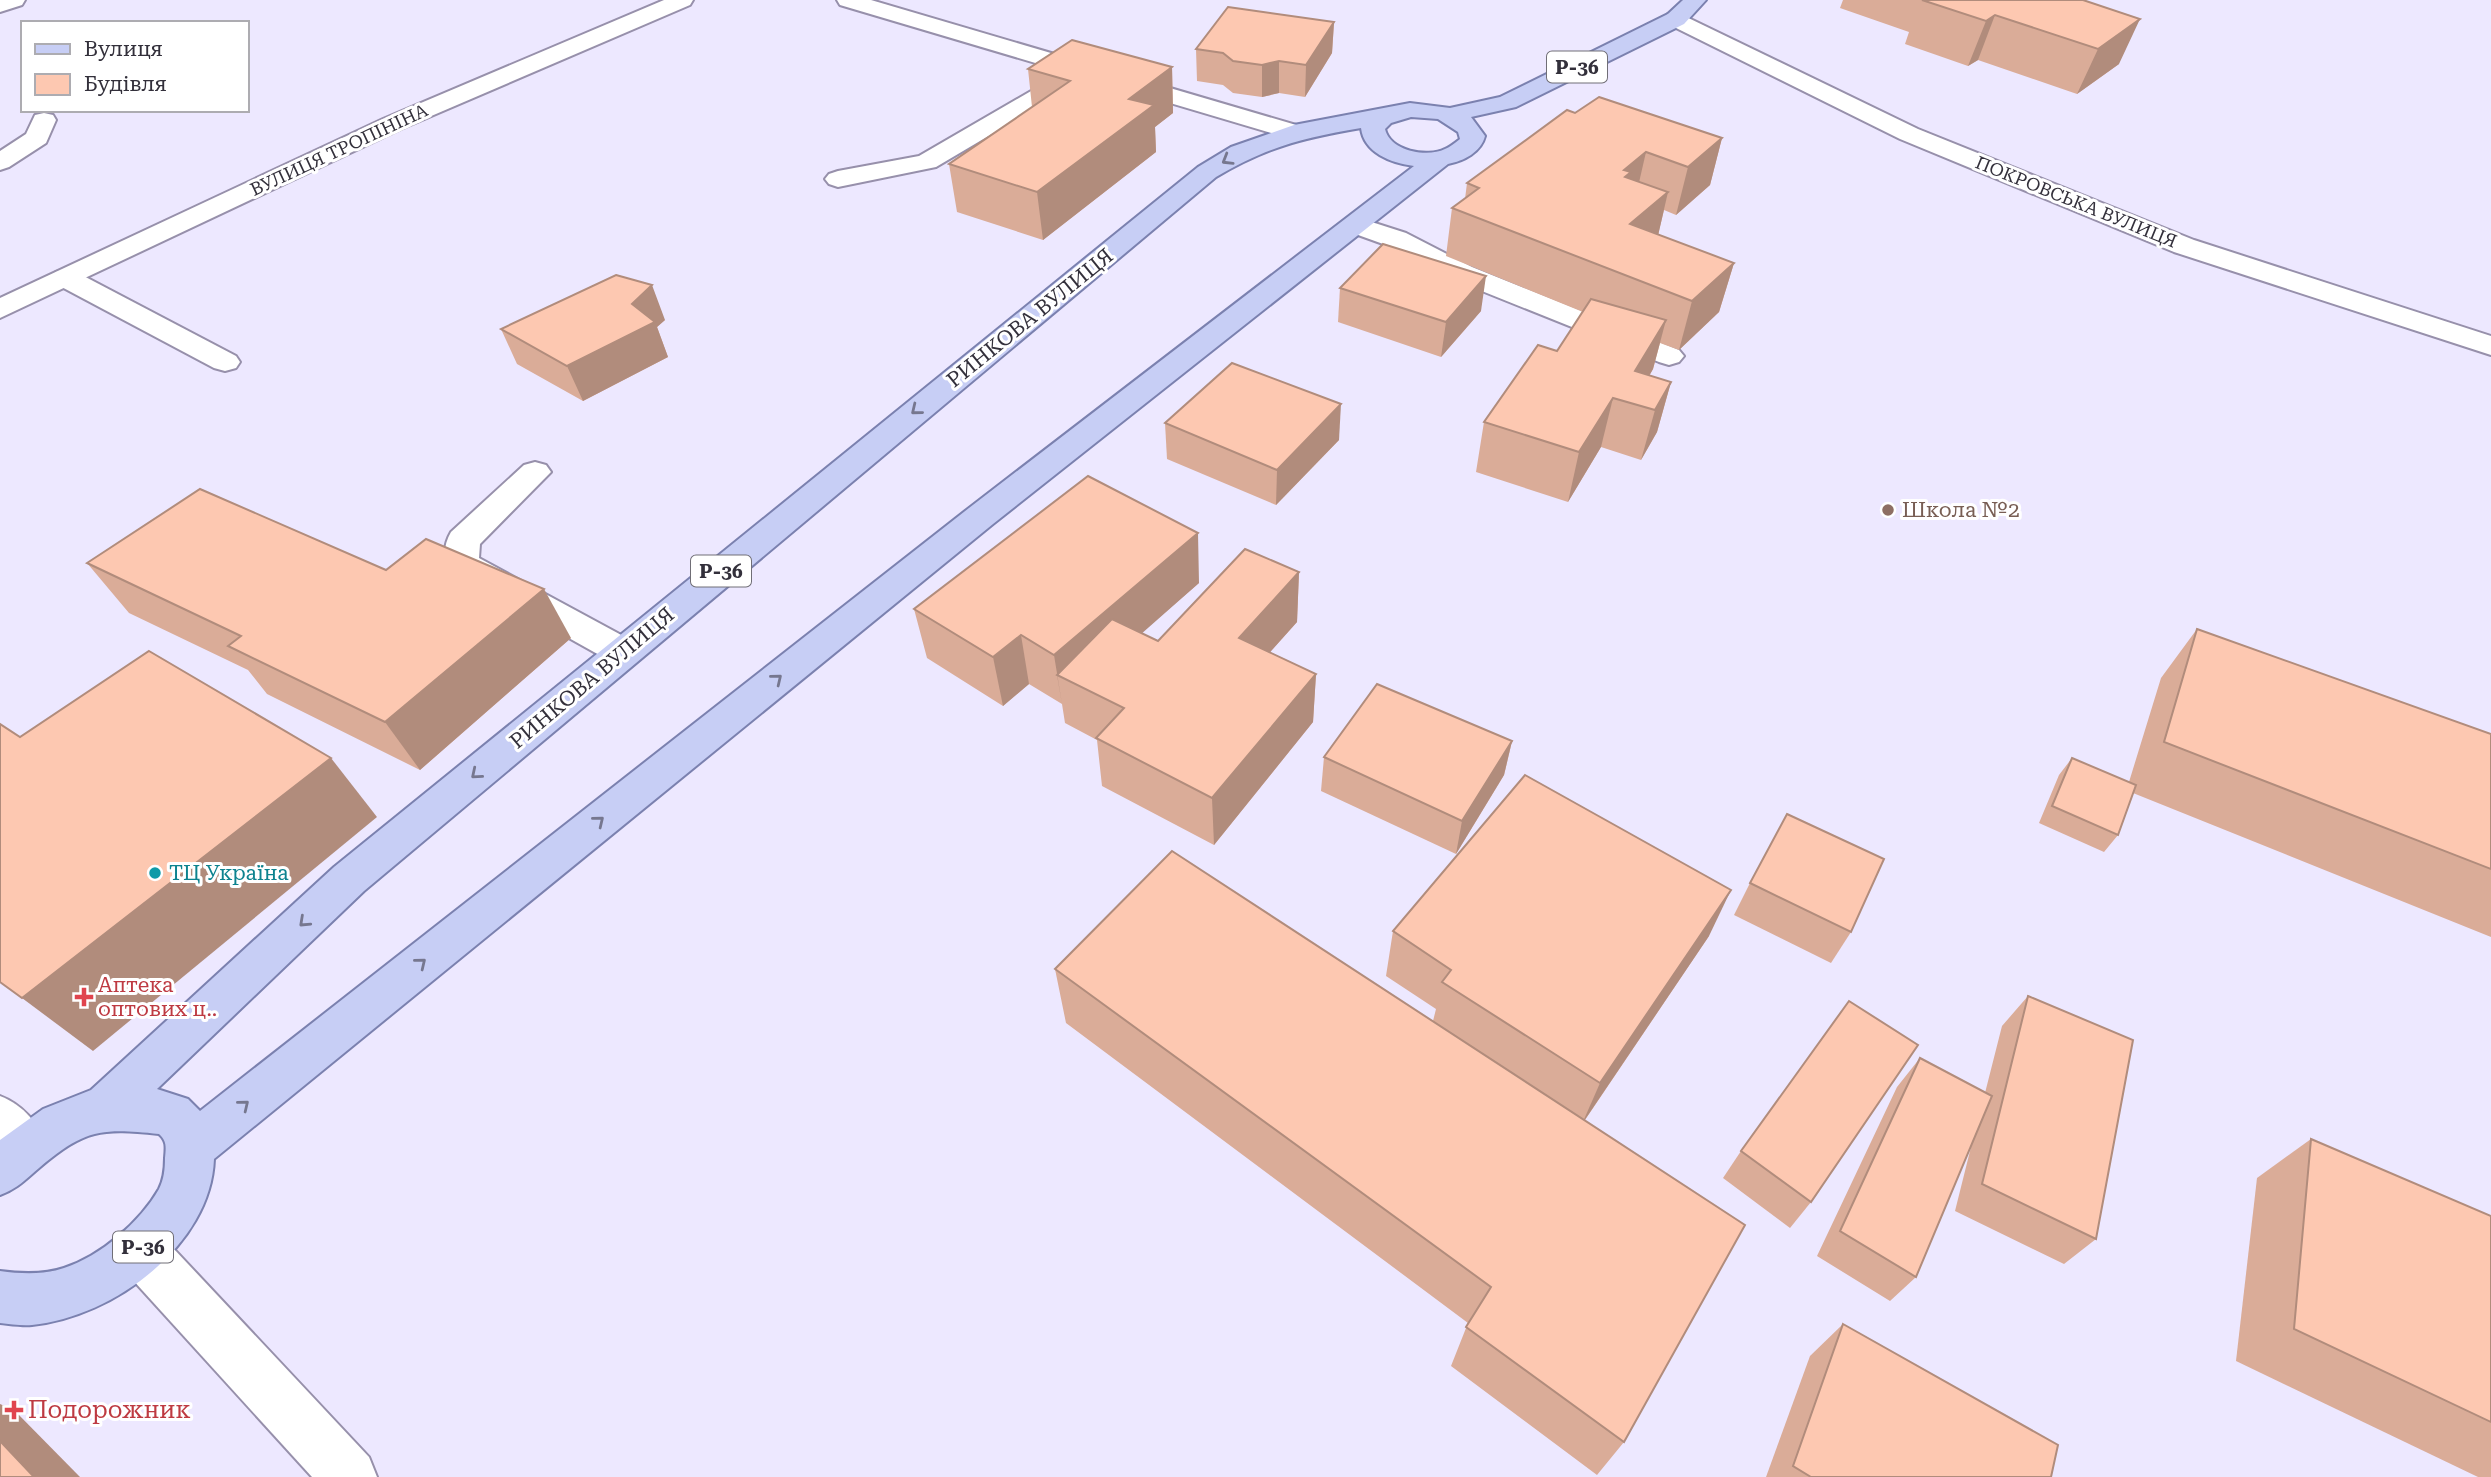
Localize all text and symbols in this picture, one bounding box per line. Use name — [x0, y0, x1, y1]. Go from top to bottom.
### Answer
legend — [21, 21, 248, 112]
text: Вулиця — [84, 37, 163, 61]
road number: Р-36 — [1547, 52, 1607, 82]
text: Будівля — [84, 72, 167, 96]
street label: ВУЛИЦЯ ТРОПІНІНА — [247, 99, 431, 200]
street label: ПОКРОВСЬКА ВУЛИЦЯ — [1972, 151, 2180, 252]
one-way arrow — [1221, 152, 1234, 165]
street label: РИНКОВА ВУЛИЦЯ — [942, 244, 1118, 392]
one-way arrow — [912, 402, 924, 415]
place label: Школа №2 — [1902, 498, 2020, 522]
marker: Школа №2 — [1880, 502, 1896, 518]
road number: Р-36 — [691, 556, 751, 586]
street label: РИНКОВА ВУЛИЦЯ — [505, 602, 679, 754]
one-way arrow — [768, 675, 781, 687]
one-way arrow — [472, 766, 485, 778]
one-way arrow — [591, 817, 604, 829]
place label: ТЦ Україна — [169, 861, 289, 885]
marker: ТЦ Україна — [147, 865, 163, 881]
one-way arrow — [299, 914, 312, 926]
one-way arrow — [413, 959, 426, 971]
place label: Аптека оптових ц.. — [98, 973, 217, 1021]
marker: Аптека оптових ц.. — [76, 989, 92, 1005]
one-way arrow — [236, 1101, 248, 1114]
road number: Р-36 — [113, 1232, 173, 1262]
place label: Подорожник — [28, 1396, 191, 1424]
marker: Подорожник — [6, 1402, 22, 1418]

